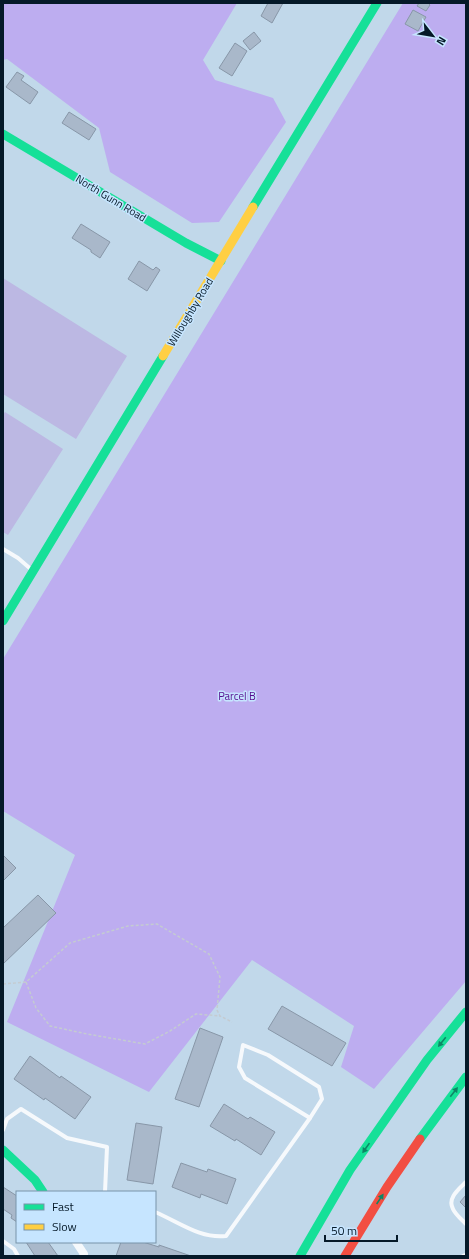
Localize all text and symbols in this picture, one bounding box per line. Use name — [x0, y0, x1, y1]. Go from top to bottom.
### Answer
north arrow — [413, 16, 453, 56]
text: N — [433, 34, 450, 49]
street label: North Gunn Road — [73, 171, 149, 226]
street label: Willoughby Road — [163, 274, 217, 349]
park label: Parcel B — [218, 688, 256, 704]
one-way arrow — [437, 1037, 446, 1048]
one-way arrow — [450, 1087, 458, 1098]
one-way arrow — [362, 1142, 370, 1153]
legend — [16, 1191, 156, 1243]
one-way arrow — [376, 1194, 384, 1204]
text: Fast — [52, 1197, 75, 1216]
text: Slow — [52, 1217, 77, 1236]
scale bar — [325, 1217, 397, 1243]
text: 50 m — [331, 1221, 357, 1240]

